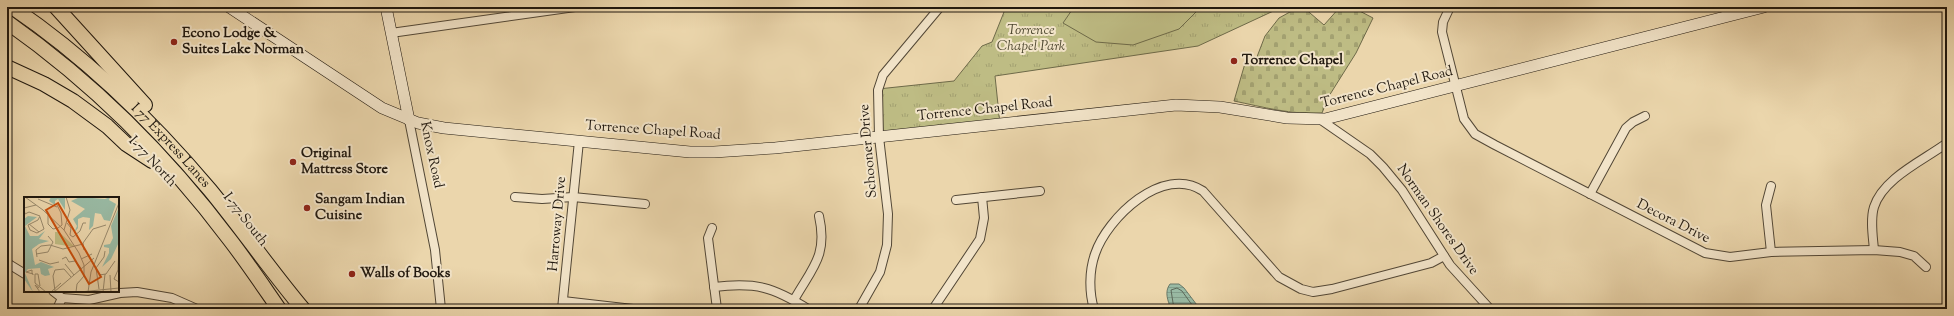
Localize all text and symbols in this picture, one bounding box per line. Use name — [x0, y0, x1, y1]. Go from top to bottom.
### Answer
park label: Torrence Chapel Park — [997, 21, 1066, 57]
place label: Econo Lodge & Suites Lake Norman — [182, 24, 305, 60]
marker: Econo Lodge & Suites Lake Norman — [169, 37, 179, 47]
place label: Torrence Chapel — [1242, 51, 1343, 71]
marker: Torrence Chapel — [1229, 56, 1239, 66]
street label: Torrence Chapel Road — [1319, 62, 1455, 114]
street label: Torrence Chapel Road — [916, 93, 1054, 127]
street label: I 77 Express Lanes — [126, 99, 215, 193]
street label: Schooner Drive — [855, 103, 883, 199]
street label: Torrence Chapel Road — [585, 116, 721, 146]
street label: Knox Road — [414, 120, 448, 190]
street label: I-77 North — [123, 132, 181, 192]
place label: Original Mattress Store — [301, 144, 389, 180]
marker: Original Mattress Store — [288, 157, 298, 167]
street label: Norman Shores Drive — [1391, 161, 1483, 279]
street label: Harroway Drive — [544, 176, 572, 272]
street label: I-77 South — [218, 189, 272, 251]
place label: Sangam Indian Cuisine — [315, 190, 406, 226]
street label: Decora Drive — [1633, 195, 1713, 249]
inset map — [24, 197, 119, 292]
marker: Sangam Indian Cuisine — [302, 203, 312, 213]
place label: Walls of Books — [360, 264, 451, 284]
marker: Walls of Books — [347, 269, 357, 279]

